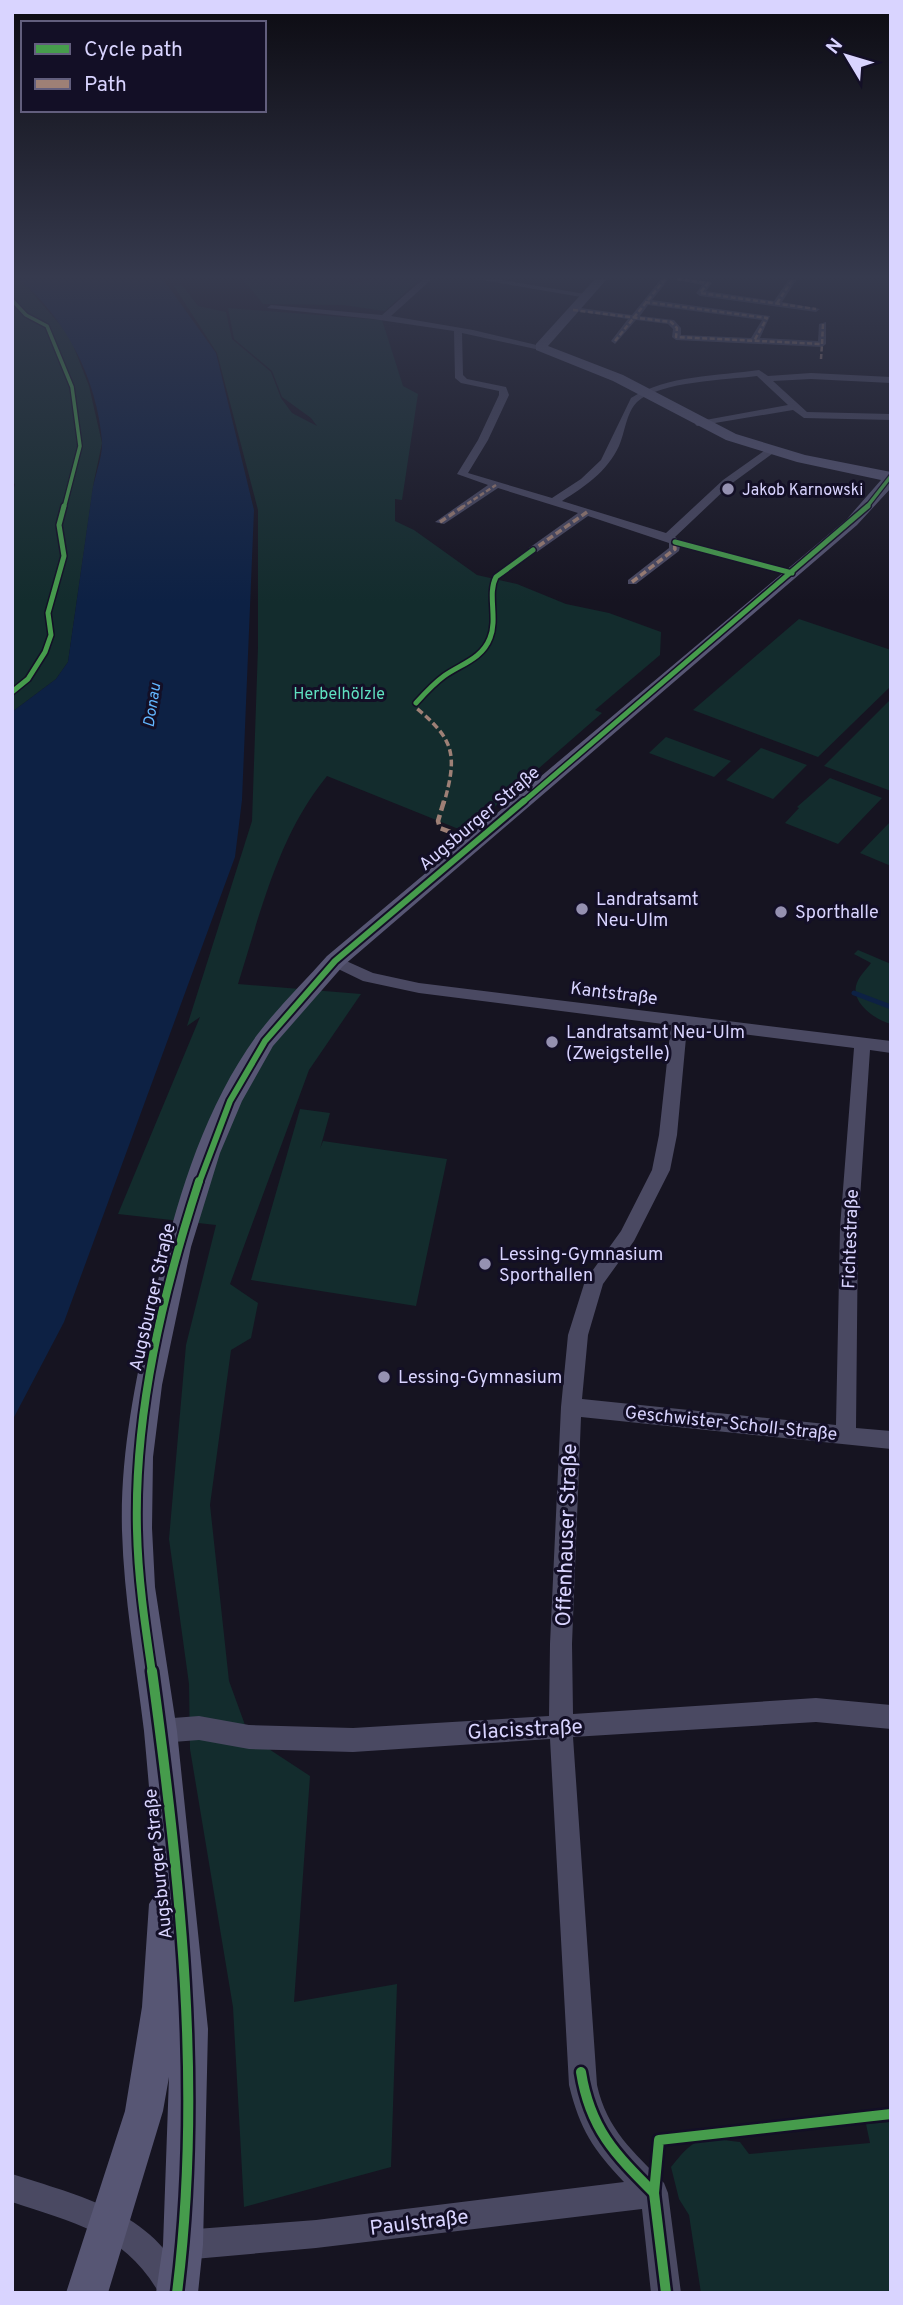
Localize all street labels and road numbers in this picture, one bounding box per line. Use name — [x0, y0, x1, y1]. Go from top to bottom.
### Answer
street label: Augsburger Straße — [415, 762, 545, 877]
street label: Kantstraße — [569, 978, 659, 1011]
street label: Fichtestraße — [838, 1189, 865, 1289]
street label: Augsburger Straße — [125, 1221, 182, 1374]
street label: Geschwister-Scholl-Straße — [623, 1402, 838, 1447]
street label: Offenhauser Straße — [551, 1443, 584, 1627]
street label: Glacisstraße — [467, 1714, 583, 1747]
street label: Augsburger Straße — [140, 1787, 179, 1940]
street label: Paulstraße — [368, 2204, 470, 2243]

